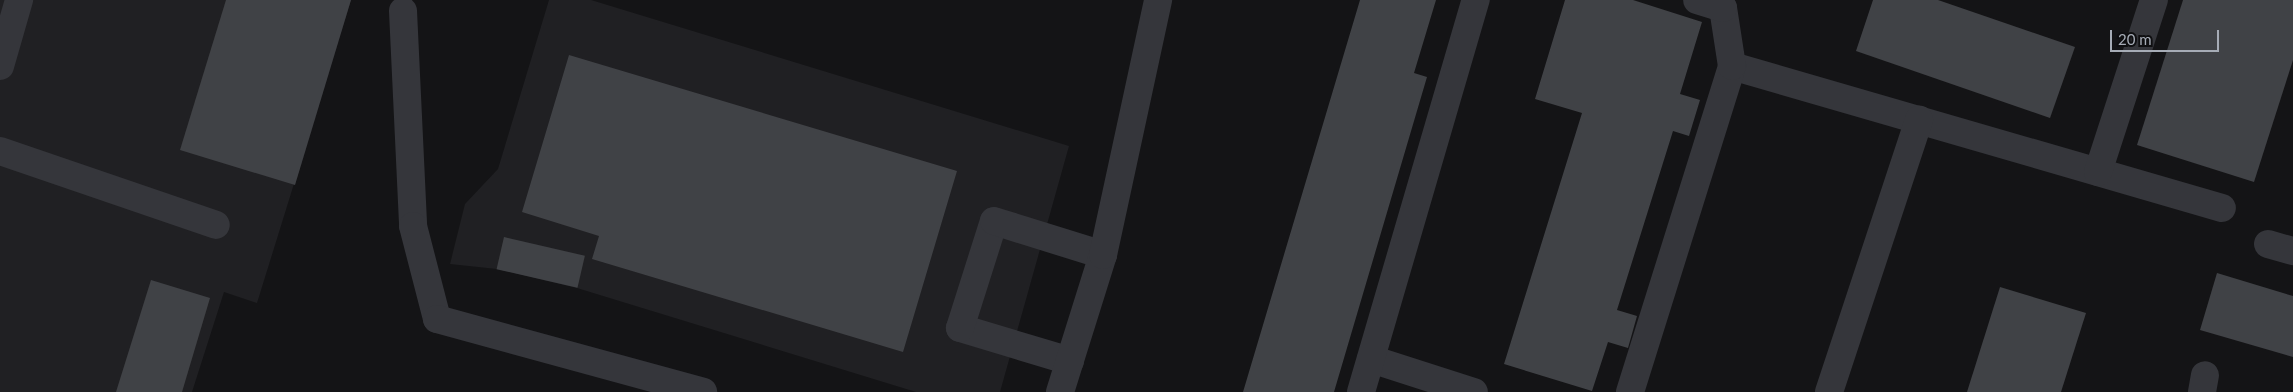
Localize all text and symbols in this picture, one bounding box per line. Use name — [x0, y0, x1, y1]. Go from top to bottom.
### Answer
scale bar — [2113, 20, 2222, 52]
text: 20 m — [2118, 30, 2152, 48]

